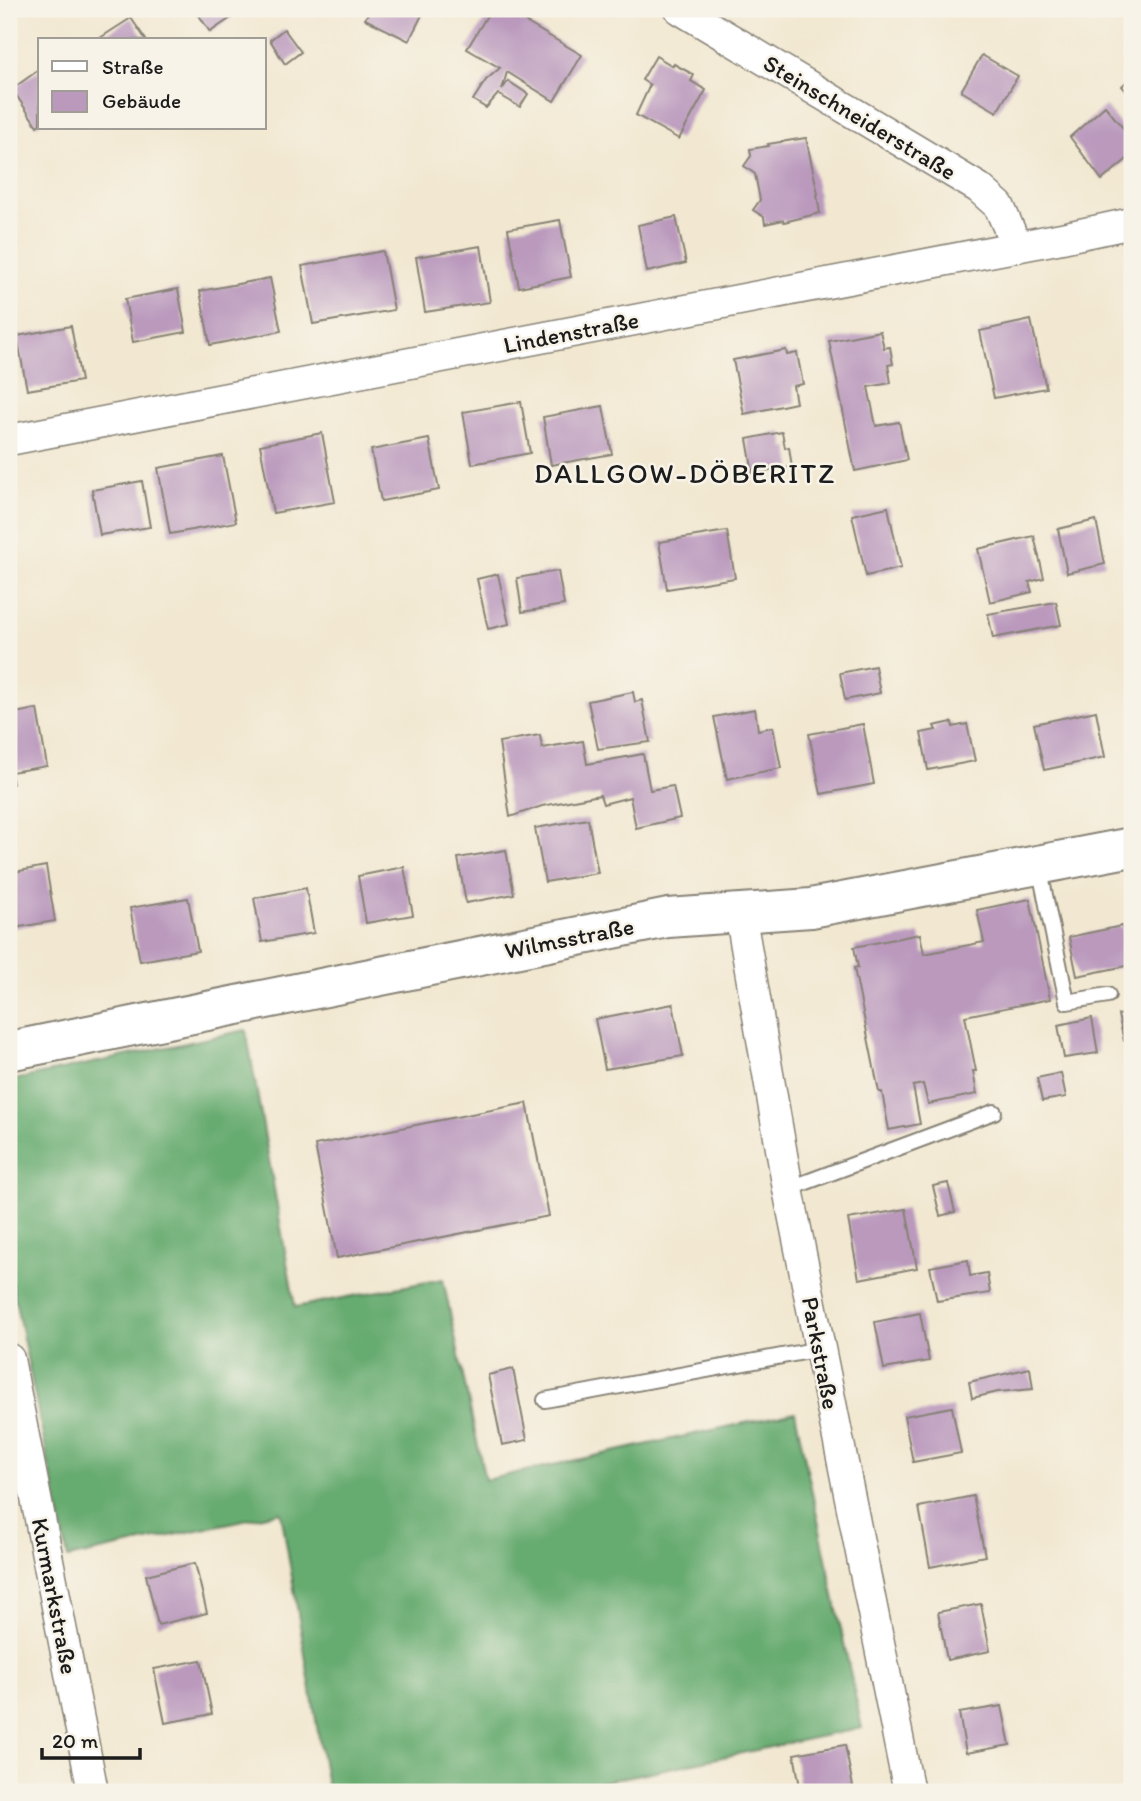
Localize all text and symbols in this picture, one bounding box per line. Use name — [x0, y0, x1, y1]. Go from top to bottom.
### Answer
legend — [38, 38, 266, 130]
street label: Steinschneiderstraße — [758, 48, 962, 186]
text: Straße — [102, 54, 163, 79]
text: Gebäude — [102, 88, 181, 113]
street label: Lindenstraße — [501, 305, 641, 359]
district label: DALLGOW-DÖBERITZ — [534, 456, 836, 490]
street label: Wilmsstraße — [502, 911, 636, 965]
street label: Parkstraße — [796, 1294, 846, 1412]
street label: Kurmarkstraße — [26, 1515, 84, 1677]
scale bar — [42, 1717, 140, 1761]
text: 20 m — [52, 1728, 99, 1753]

